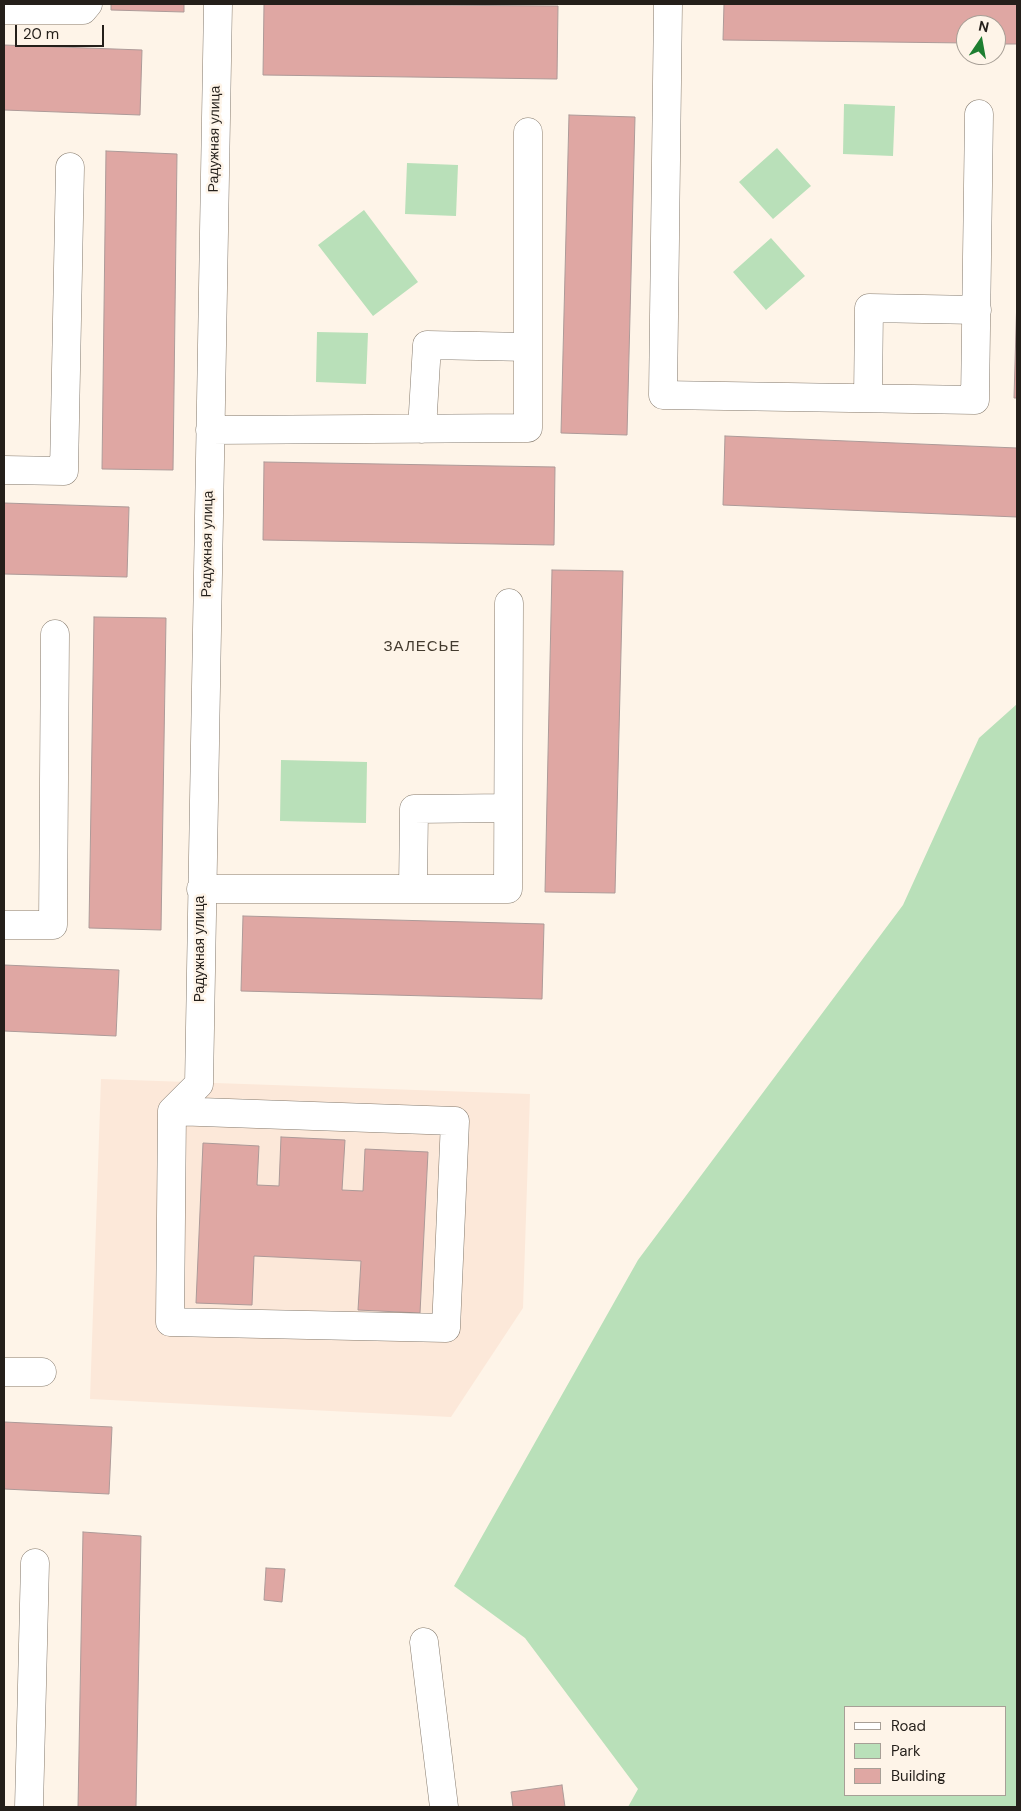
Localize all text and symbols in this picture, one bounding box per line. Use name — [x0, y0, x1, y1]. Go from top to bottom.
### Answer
scale bar — [18, 15, 106, 47]
north arrow — [956, 15, 1006, 65]
text: N — [977, 16, 991, 36]
text: 20 m — [23, 24, 59, 44]
street label: Радужная улица — [206, 86, 224, 192]
street label: Радужная улица — [199, 491, 217, 597]
district label: ЗАЛЕСЬЕ — [383, 638, 461, 656]
street label: Радужная улица — [192, 896, 208, 1002]
legend — [844, 1706, 1006, 1796]
text: Road — [891, 1716, 926, 1736]
text: Park — [891, 1741, 921, 1761]
text: Building — [891, 1766, 946, 1786]

